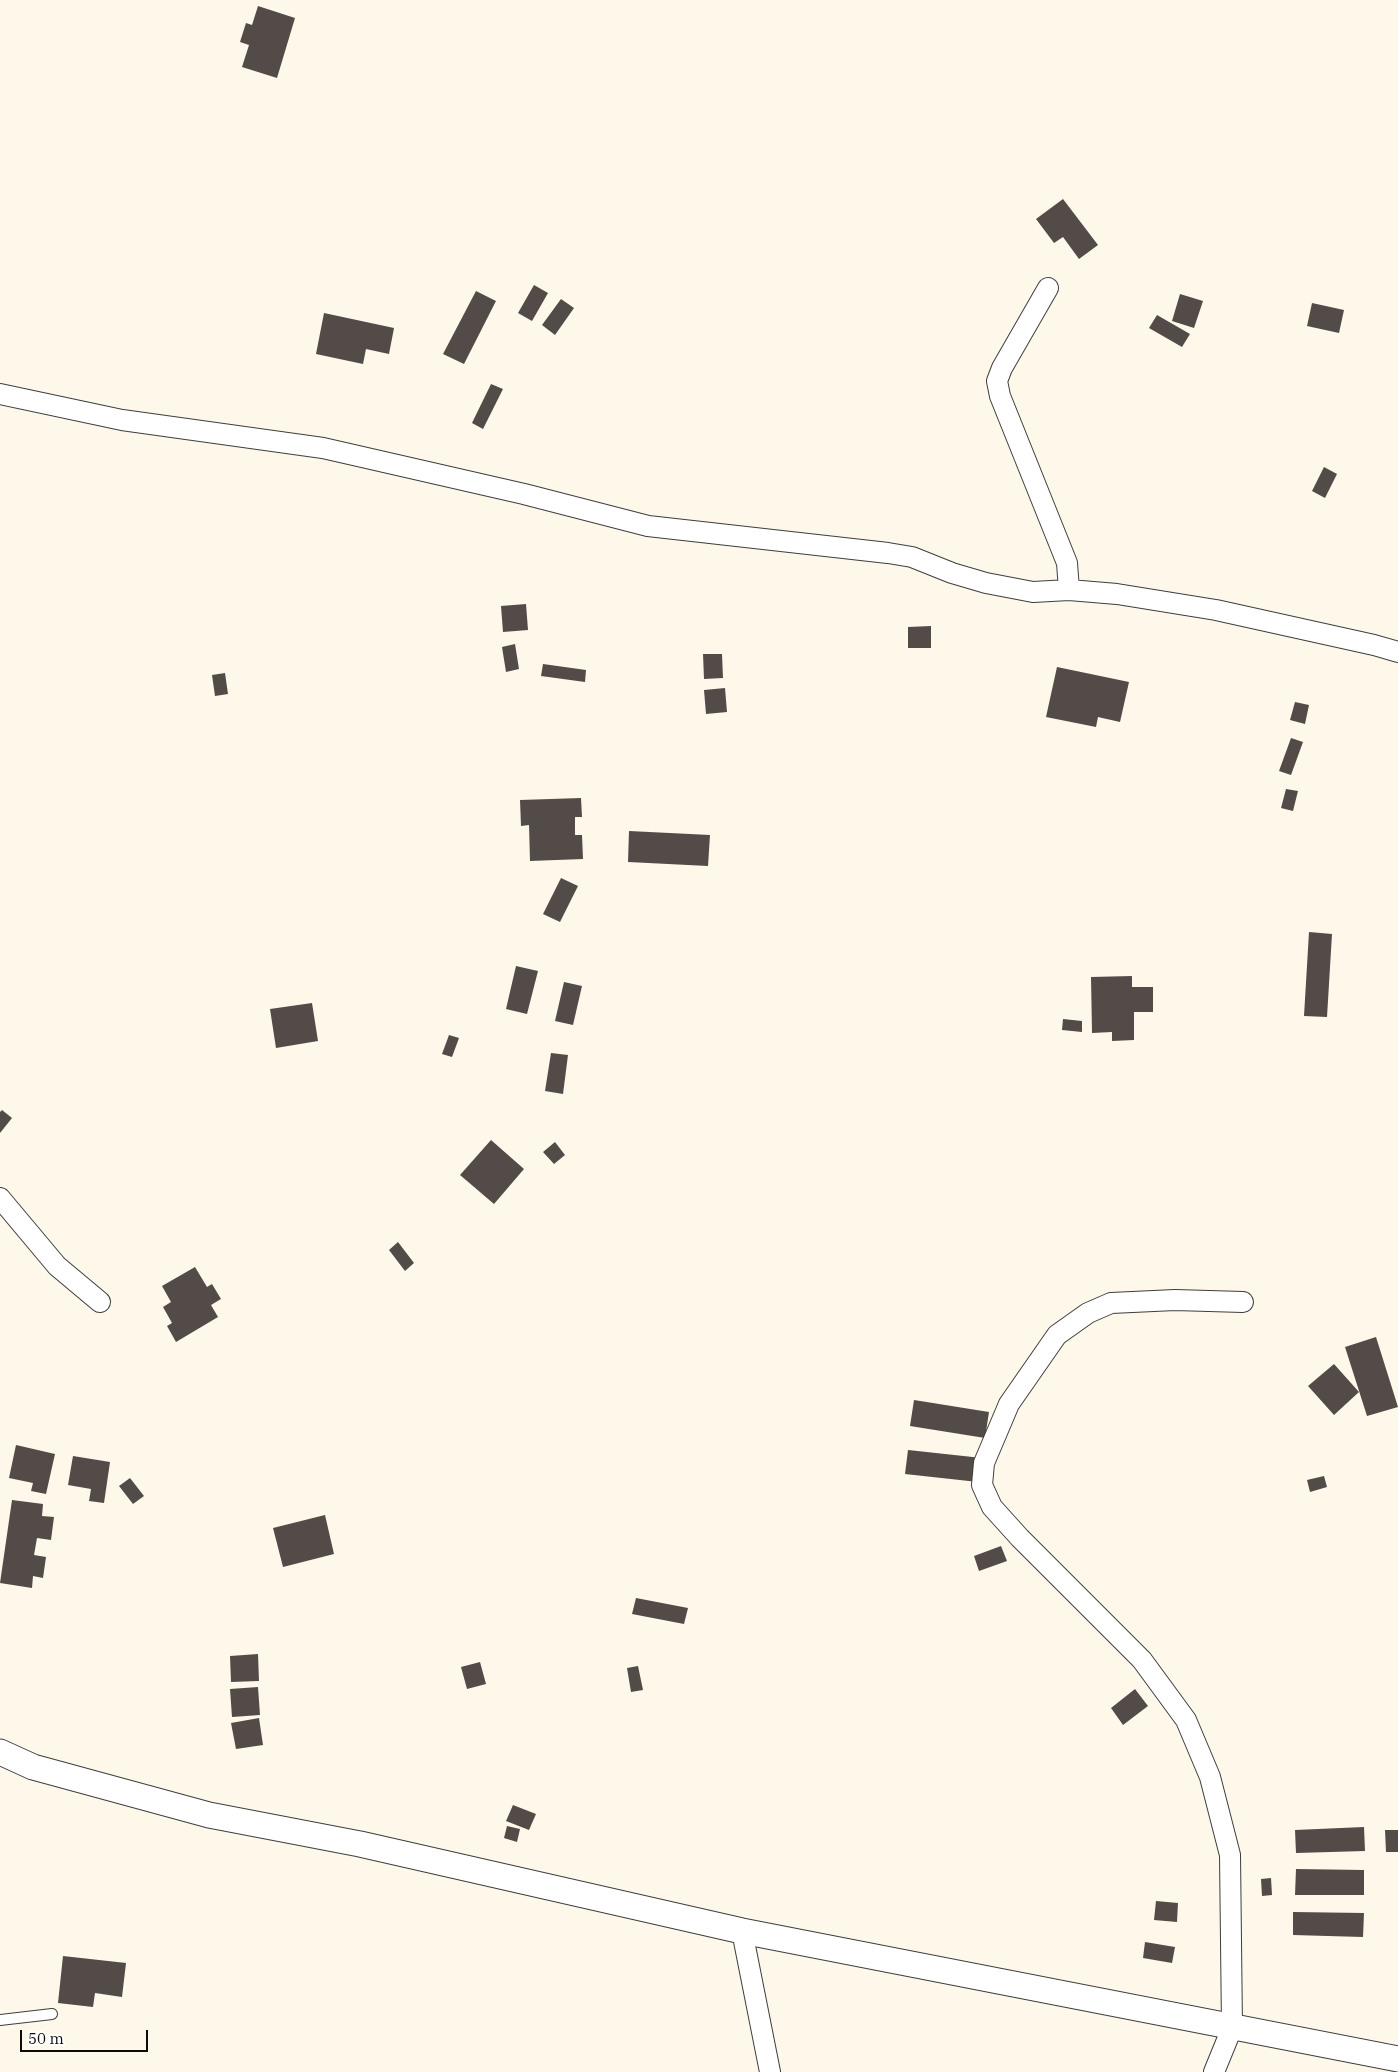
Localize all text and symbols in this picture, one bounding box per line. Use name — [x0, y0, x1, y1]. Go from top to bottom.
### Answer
scale bar — [22, 2020, 150, 2052]
text: 50 m — [28, 2029, 64, 2048]

